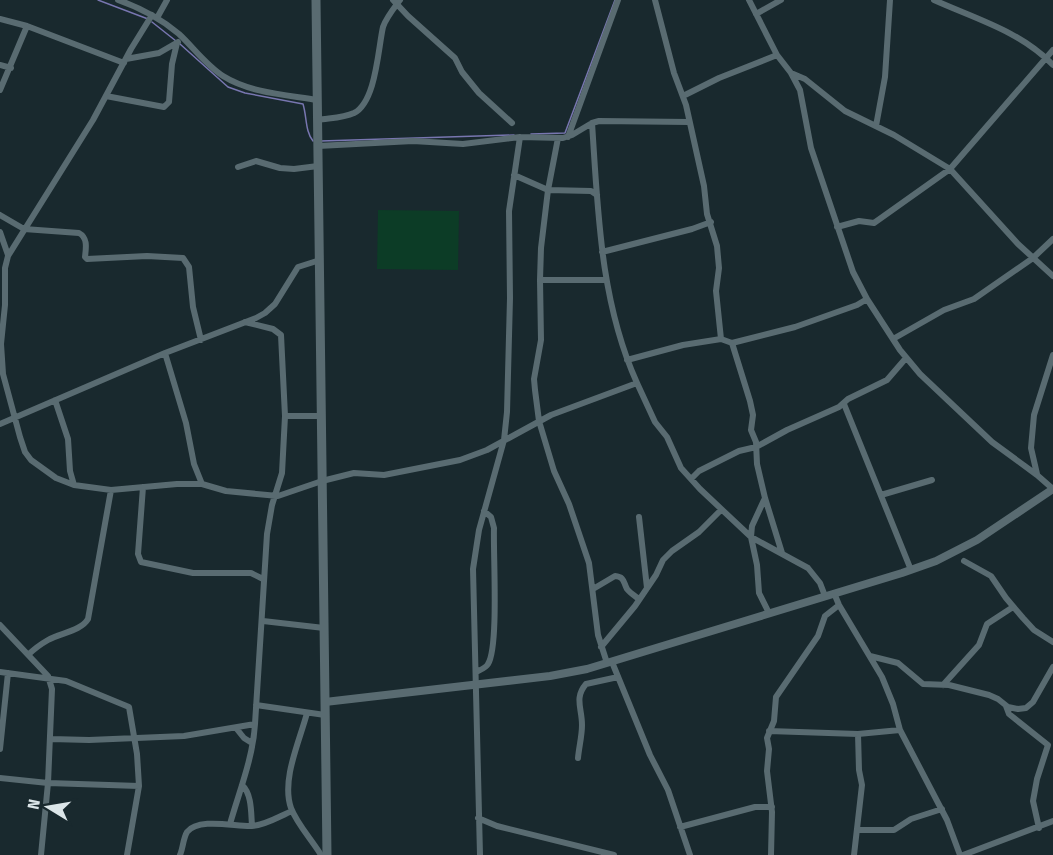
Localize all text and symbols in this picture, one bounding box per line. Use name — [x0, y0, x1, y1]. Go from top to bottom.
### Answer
north arrow — [18, 777, 78, 837]
text: N — [24, 798, 44, 811]

